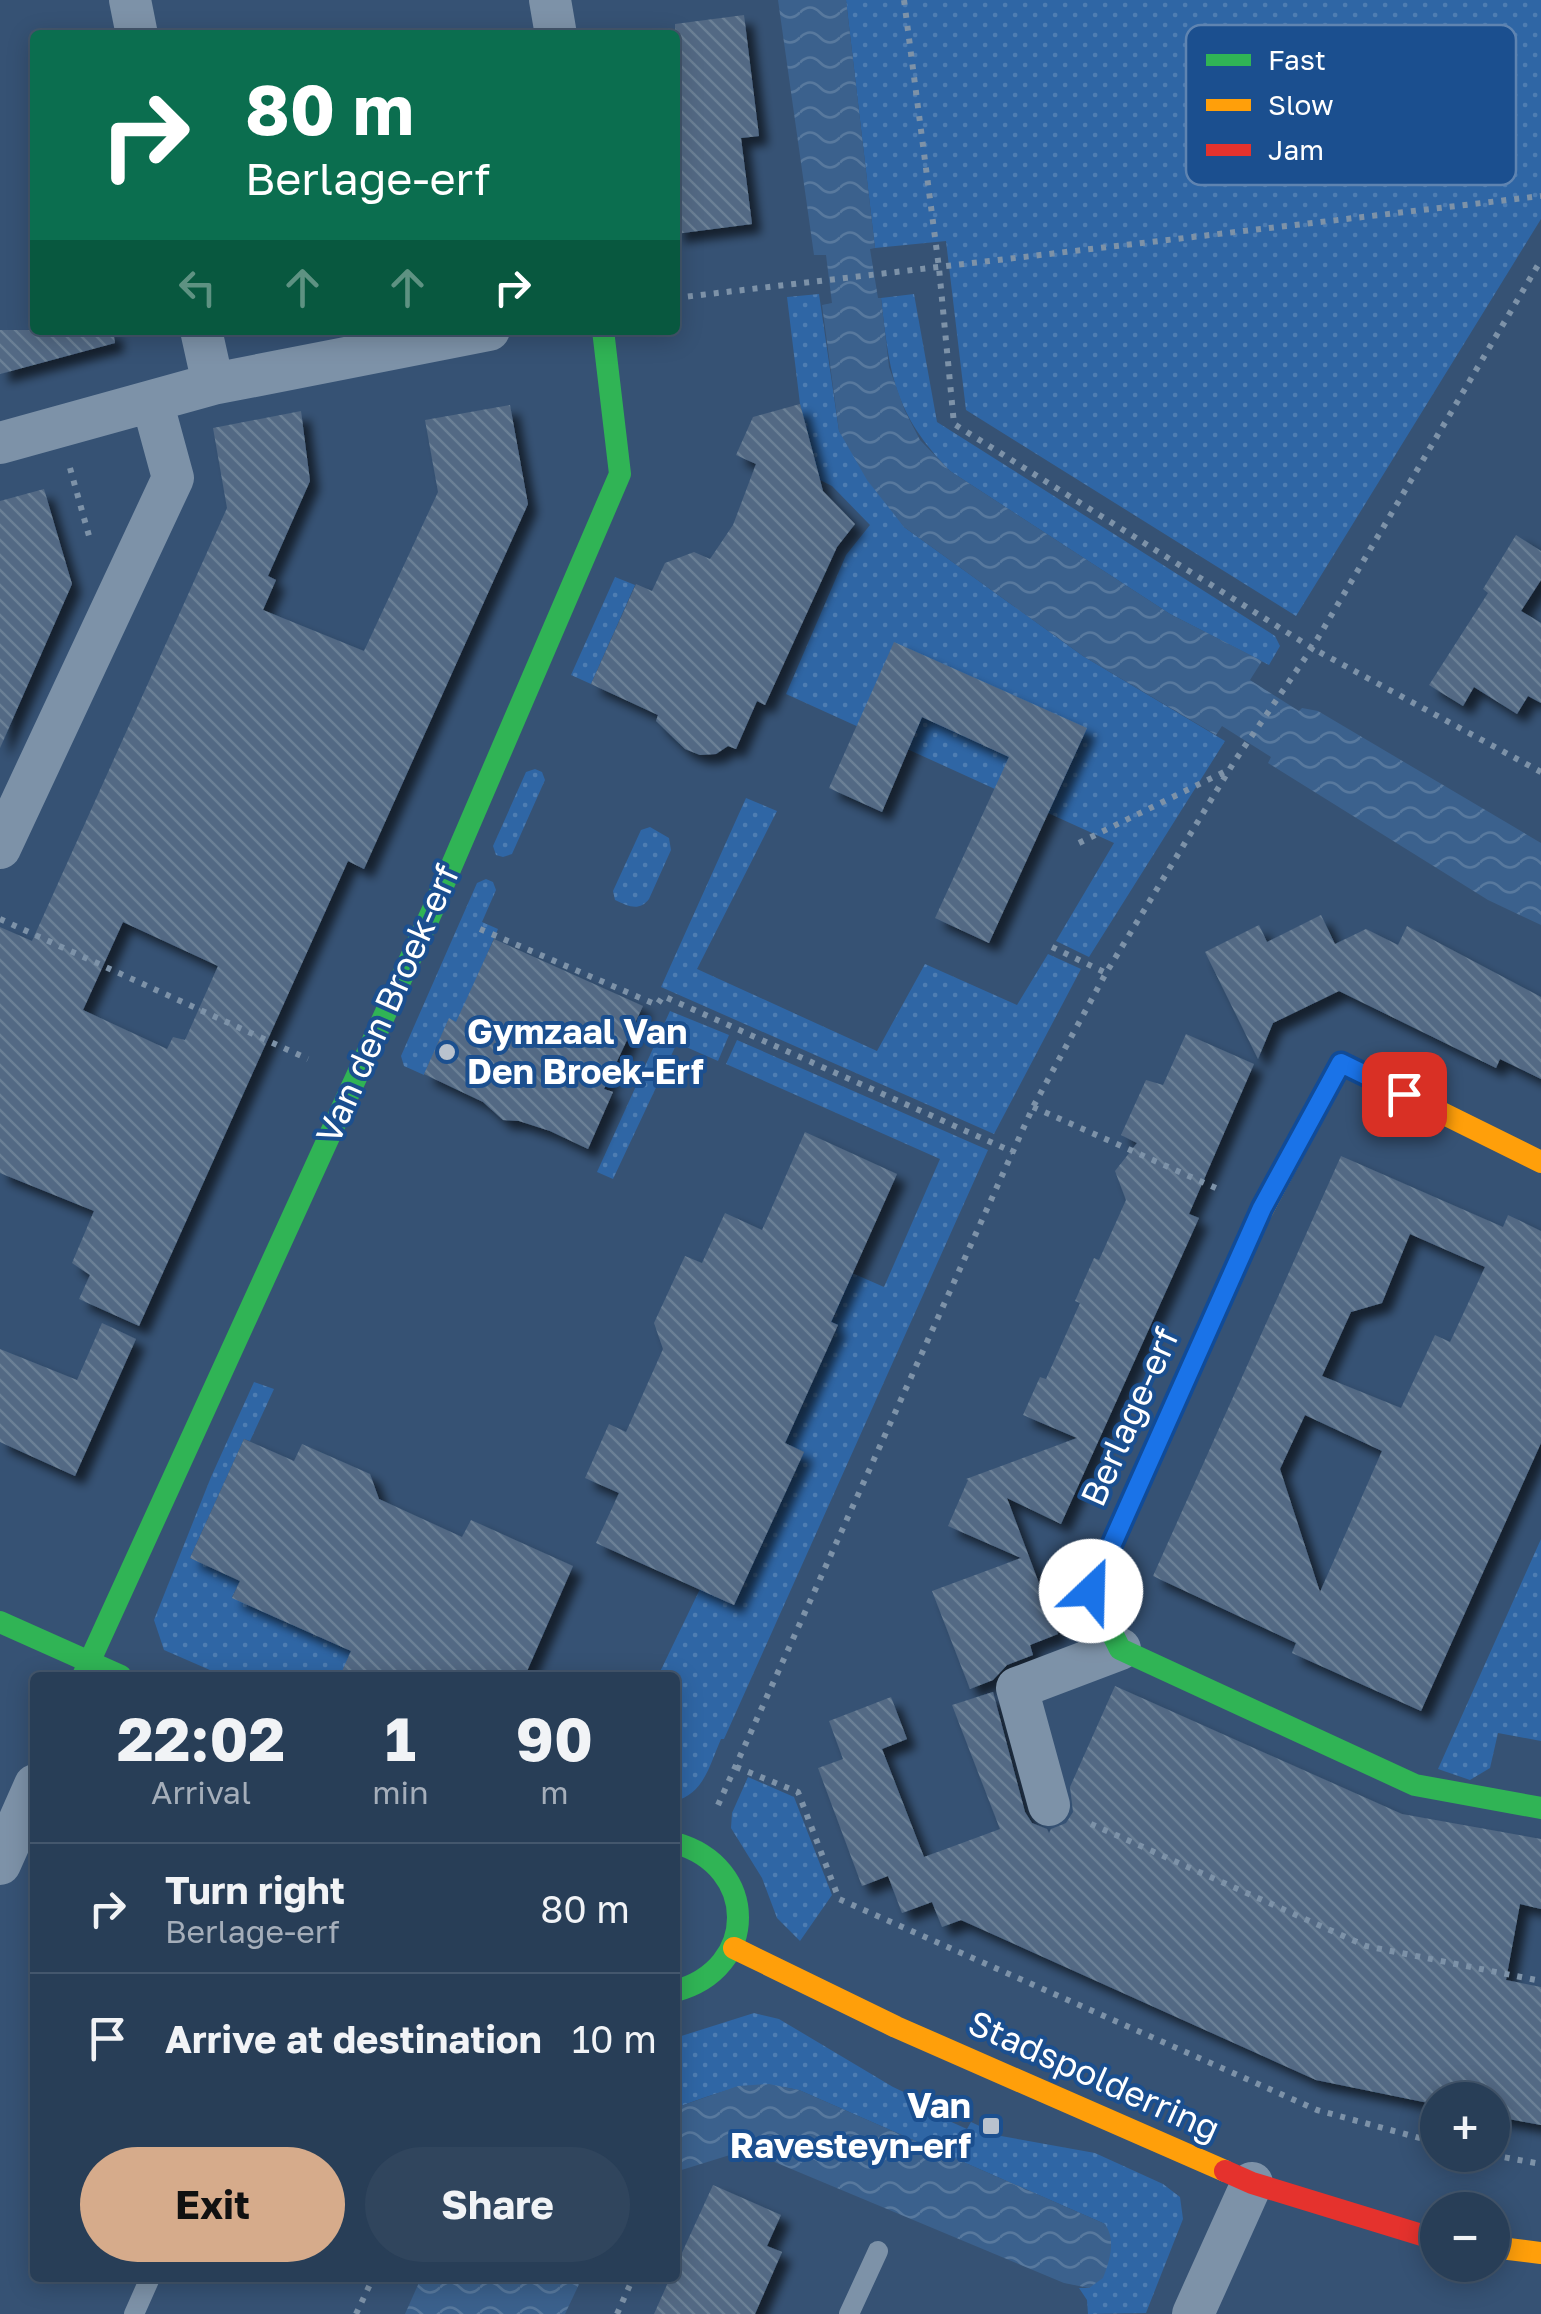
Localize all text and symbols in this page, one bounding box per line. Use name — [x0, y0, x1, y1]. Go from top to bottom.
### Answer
legend — [1186, 25, 1516, 185]
text: Fast — [1268, 43, 1326, 76]
text: 80 m — [245, 66, 414, 150]
icon: right — [80, 70, 210, 200]
text: Slow — [1268, 88, 1334, 121]
text: Jam — [1268, 133, 1324, 166]
text: Berlage-erf — [245, 151, 490, 205]
icon: left — [170, 260, 225, 315]
icon: ahead — [275, 260, 330, 315]
icon: ahead — [380, 260, 435, 315]
icon: right — [485, 260, 540, 315]
street label: Van den Broek-erf — [307, 858, 468, 1149]
place label: Gymzaal Van Den Broek-Erf — [467, 1010, 704, 1092]
marker: Gymzaal Van Den Broek-Erf — [436, 1041, 458, 1063]
pin — [1362, 1052, 1447, 1137]
icon: arrive — [1377, 1067, 1432, 1122]
street label: Berlage-erf — [1071, 1321, 1187, 1512]
position arrow — [1039, 1539, 1143, 1643]
text: 22:02 — [117, 1702, 285, 1774]
text: 1 — [385, 1702, 416, 1774]
text: 90 — [516, 1702, 593, 1774]
text: Arrival — [151, 1773, 251, 1811]
text: min — [372, 1773, 429, 1811]
text: m — [540, 1773, 569, 1811]
text: Turn right — [165, 1867, 345, 1912]
icon: right — [80, 1881, 135, 1936]
text: 80 m — [540, 1886, 630, 1931]
text: Berlage-erf — [165, 1912, 340, 1950]
street label: Stadspolderring — [962, 2001, 1226, 2149]
icon: arrive — [80, 2011, 135, 2066]
text: Arrive at destination — [165, 2016, 542, 2061]
text: 10 m — [572, 2016, 657, 2061]
map controls — [1420, 2082, 1510, 2282]
button: + — [1420, 2082, 1510, 2172]
place label: Van Ravesteyn-erf — [730, 2084, 971, 2166]
marker: Van Ravesteyn-erf — [980, 2115, 1002, 2137]
button: Exit — [80, 2147, 345, 2262]
button: Share — [365, 2147, 630, 2262]
button: − — [1420, 2192, 1510, 2282]

